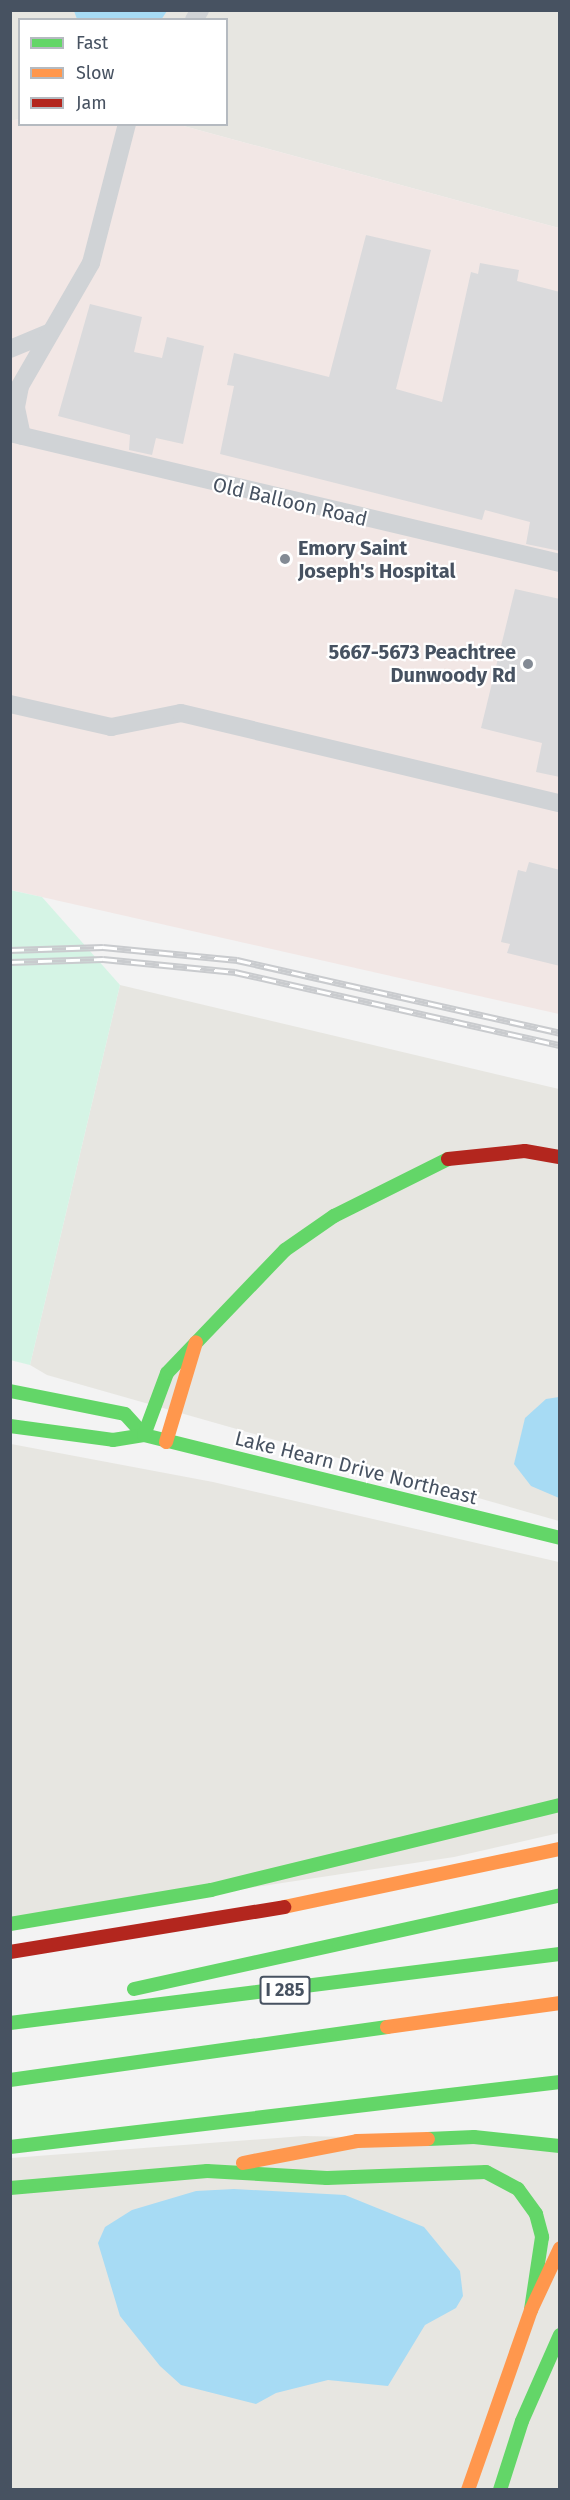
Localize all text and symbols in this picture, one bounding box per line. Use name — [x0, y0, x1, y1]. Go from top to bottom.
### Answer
legend — [18, 18, 228, 126]
text: Fast — [76, 32, 108, 54]
text: Slow — [76, 62, 114, 84]
text: Jam — [76, 92, 107, 114]
street label: Old Balloon Road — [210, 473, 370, 531]
place label: Emory Saint Joseph's Hospital — [298, 536, 455, 583]
marker: Emory Saint Joseph's Hospital — [276, 550, 294, 568]
place label: 5667-5673 Peachtree Dunwoody Rd — [329, 640, 516, 687]
marker: 5667-5673 Peachtree Dunwoody Rd — [521, 657, 535, 671]
street label: Lake Hearn Drive Northeast — [232, 1426, 480, 1510]
road number: I 285 — [260, 1975, 310, 2005]

